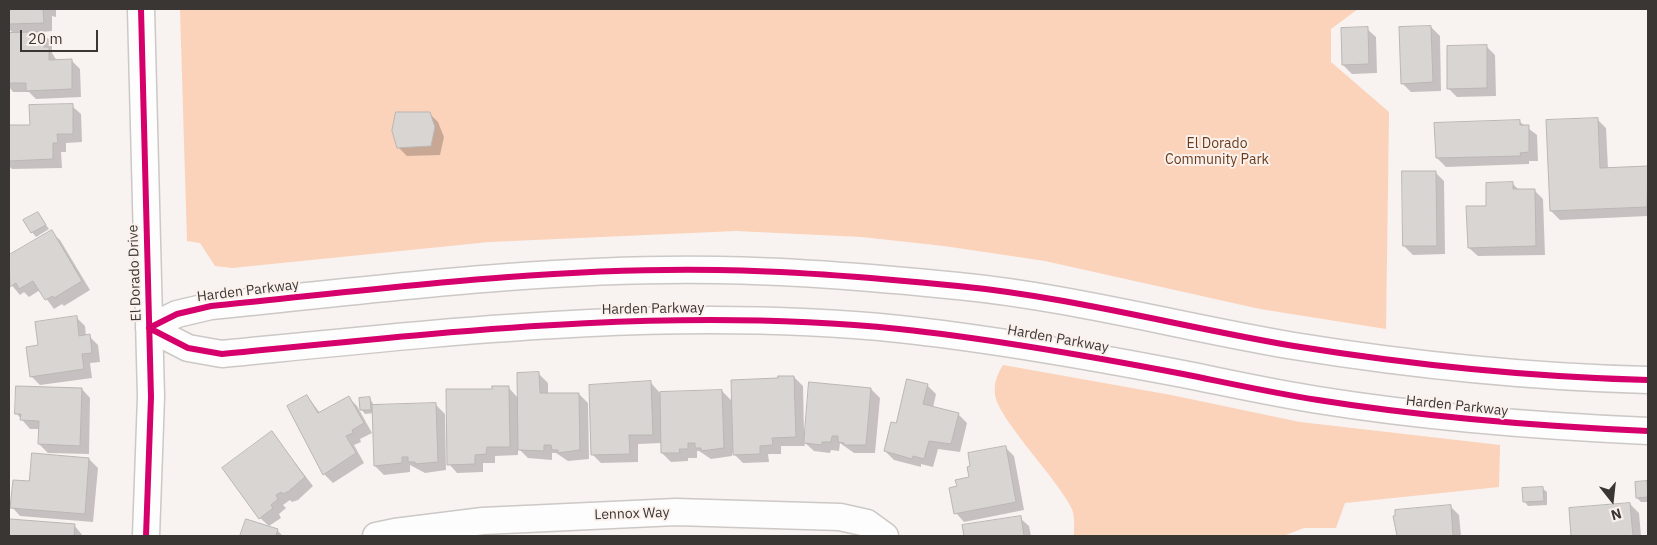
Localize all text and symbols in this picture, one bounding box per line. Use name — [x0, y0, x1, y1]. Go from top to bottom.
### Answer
scale bar — [22, 20, 100, 52]
text: 20 m — [28, 29, 63, 48]
park label: El Dorado Community Park — [1165, 136, 1269, 168]
street label: El Dorado Drive — [125, 224, 145, 322]
street label: Harden Parkway — [196, 276, 300, 306]
street label: Harden Parkway — [601, 300, 705, 318]
street label: Harden Parkway — [1006, 322, 1110, 356]
street label: Harden Parkway — [1405, 392, 1509, 420]
north arrow — [1587, 475, 1637, 525]
street label: Lennox Way — [594, 504, 670, 524]
text: N — [1609, 504, 1623, 524]

